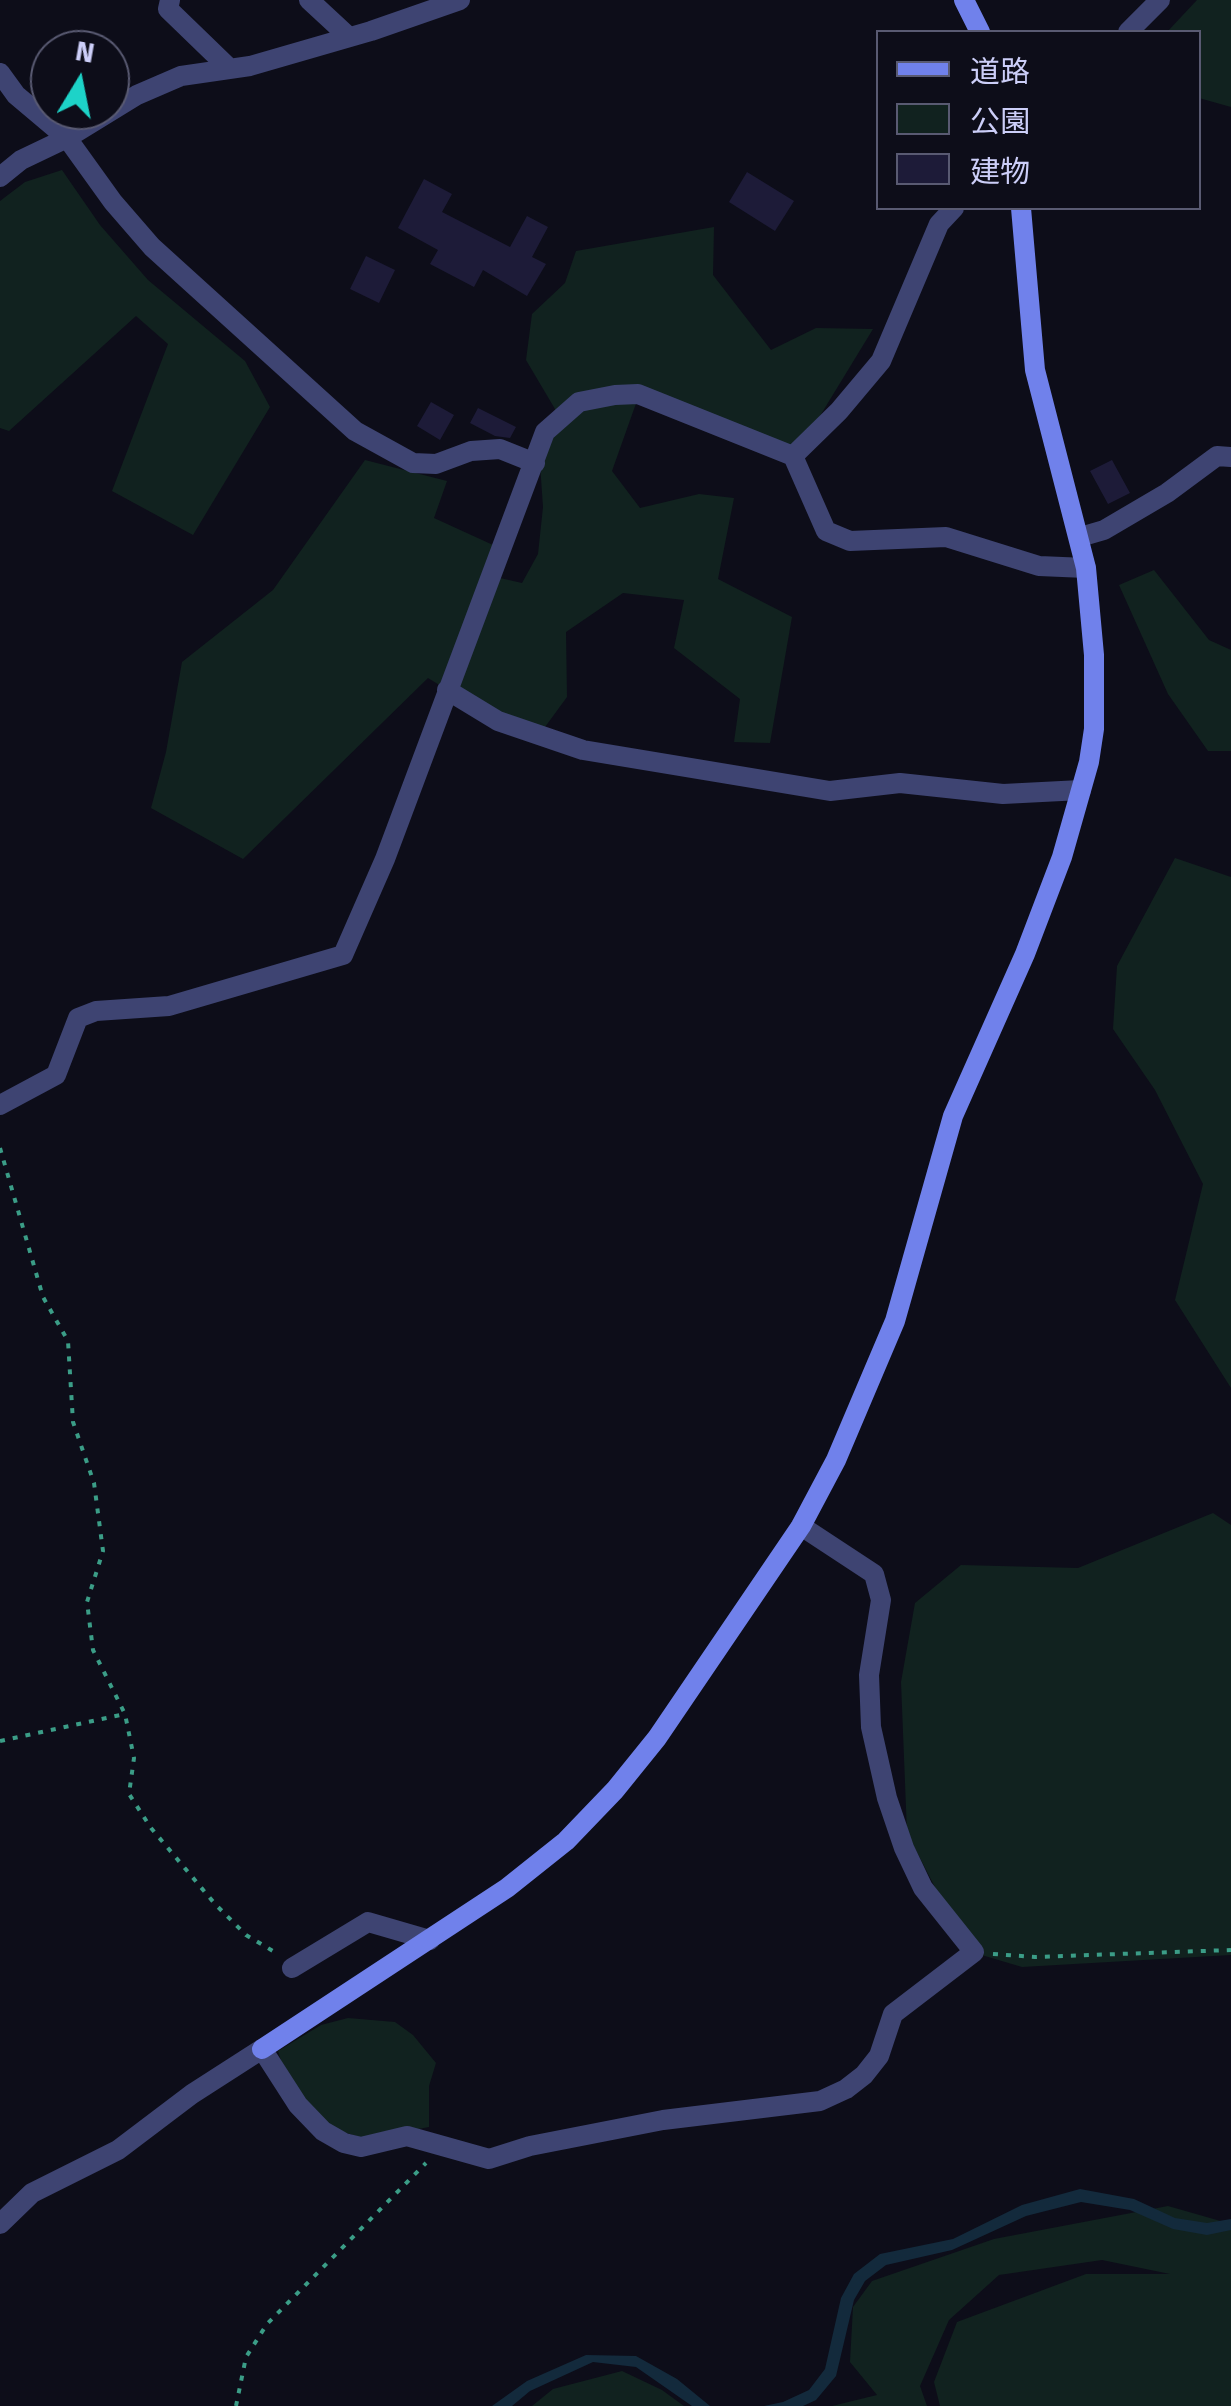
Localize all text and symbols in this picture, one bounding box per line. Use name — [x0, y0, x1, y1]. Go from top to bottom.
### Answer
north arrow — [30, 30, 130, 130]
legend — [876, 30, 1201, 210]
text: N — [73, 34, 97, 70]
text: 道路 — [970, 54, 1030, 90]
text: 公園 — [970, 104, 1030, 140]
text: 建物 — [970, 154, 1030, 190]

